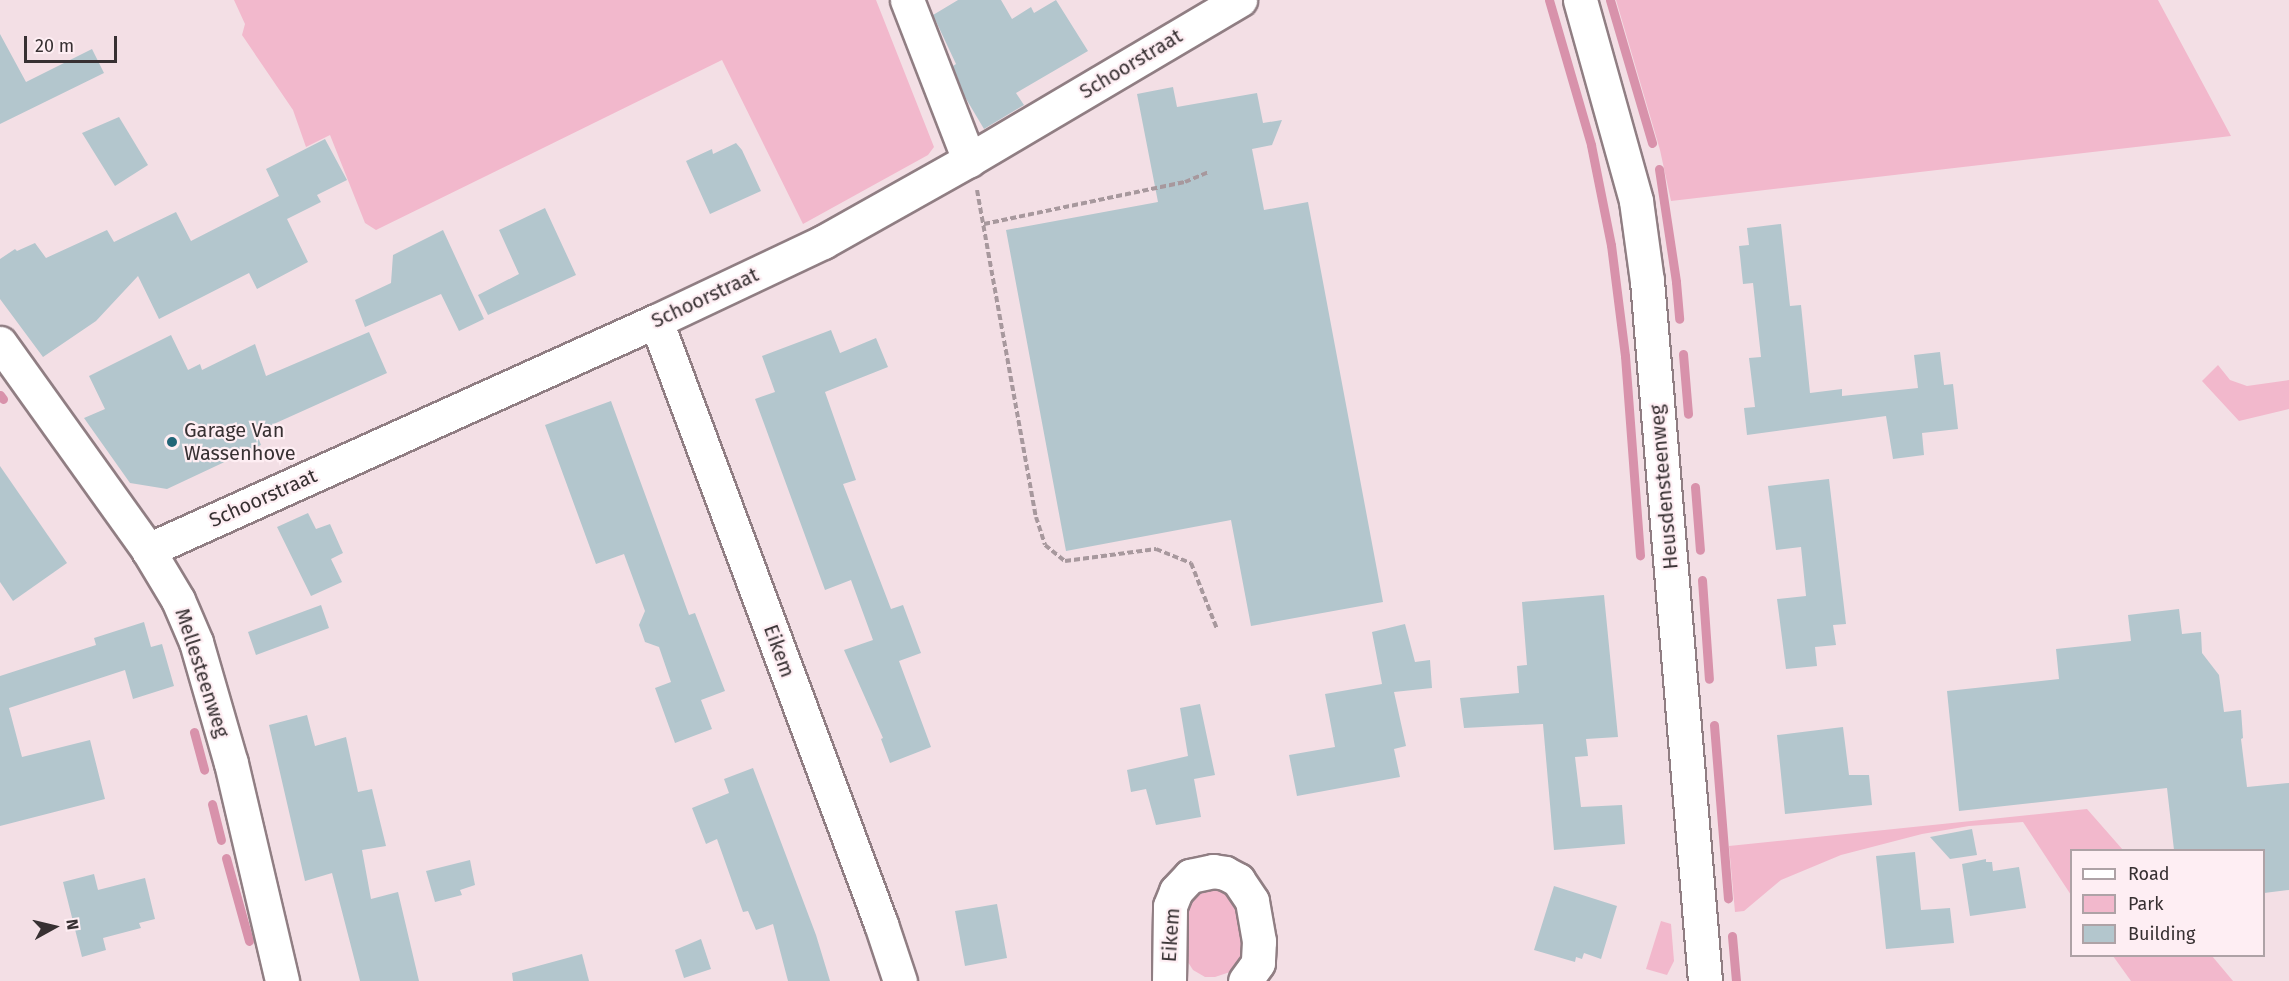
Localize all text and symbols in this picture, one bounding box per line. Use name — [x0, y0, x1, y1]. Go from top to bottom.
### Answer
scale bar — [27, 24, 120, 62]
street label: Schoorstraat — [1075, 24, 1187, 104]
text: 20 m — [35, 35, 74, 57]
street label: Schoorstraat — [648, 263, 762, 333]
street label: Heusdensteenweg — [1645, 404, 1683, 570]
place label: Garage Van Wassenhove — [184, 418, 296, 465]
marker: Garage Van Wassenhove — [165, 435, 179, 449]
street label: Schoorstraat — [205, 464, 321, 532]
street label: Mellesteenweg — [170, 605, 234, 741]
street label: Eikem — [758, 621, 800, 681]
legend — [2070, 849, 2265, 957]
text: Road — [2128, 863, 2170, 885]
text: Park — [2128, 893, 2163, 915]
north arrow — [24, 897, 84, 957]
street label: Eikem — [1157, 907, 1185, 963]
text: N — [62, 918, 82, 931]
text: Building — [2128, 923, 2195, 945]

